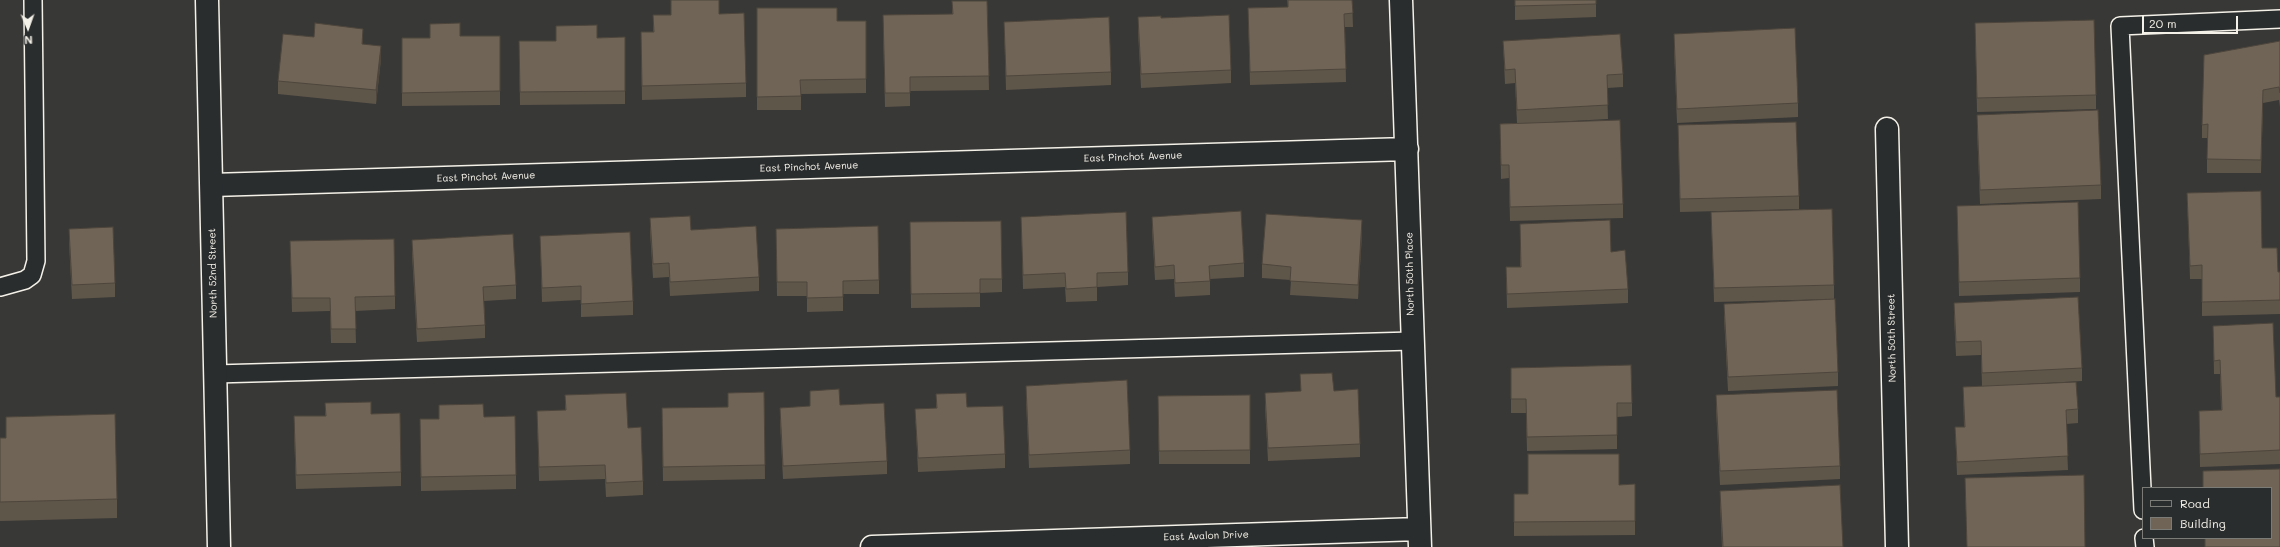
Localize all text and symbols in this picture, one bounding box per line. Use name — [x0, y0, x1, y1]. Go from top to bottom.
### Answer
north arrow — [8, 8, 48, 48]
scale bar — [2144, 8, 2240, 34]
text: 20 m — [2149, 15, 2177, 31]
text: N — [24, 33, 33, 48]
street label: East Pinchot Avenue — [1083, 149, 1183, 165]
street label: East Pinchot Avenue — [759, 159, 859, 175]
street label: East Pinchot Avenue — [436, 169, 536, 185]
street label: North 52nd Street — [206, 228, 220, 318]
street label: North 50th Place — [1403, 232, 1417, 316]
street label: North 50th Street — [1885, 294, 1899, 382]
legend — [2142, 487, 2272, 539]
text: Road — [2180, 495, 2210, 511]
text: Building — [2180, 515, 2226, 531]
street label: East Avalon Drive — [1163, 529, 1249, 543]

